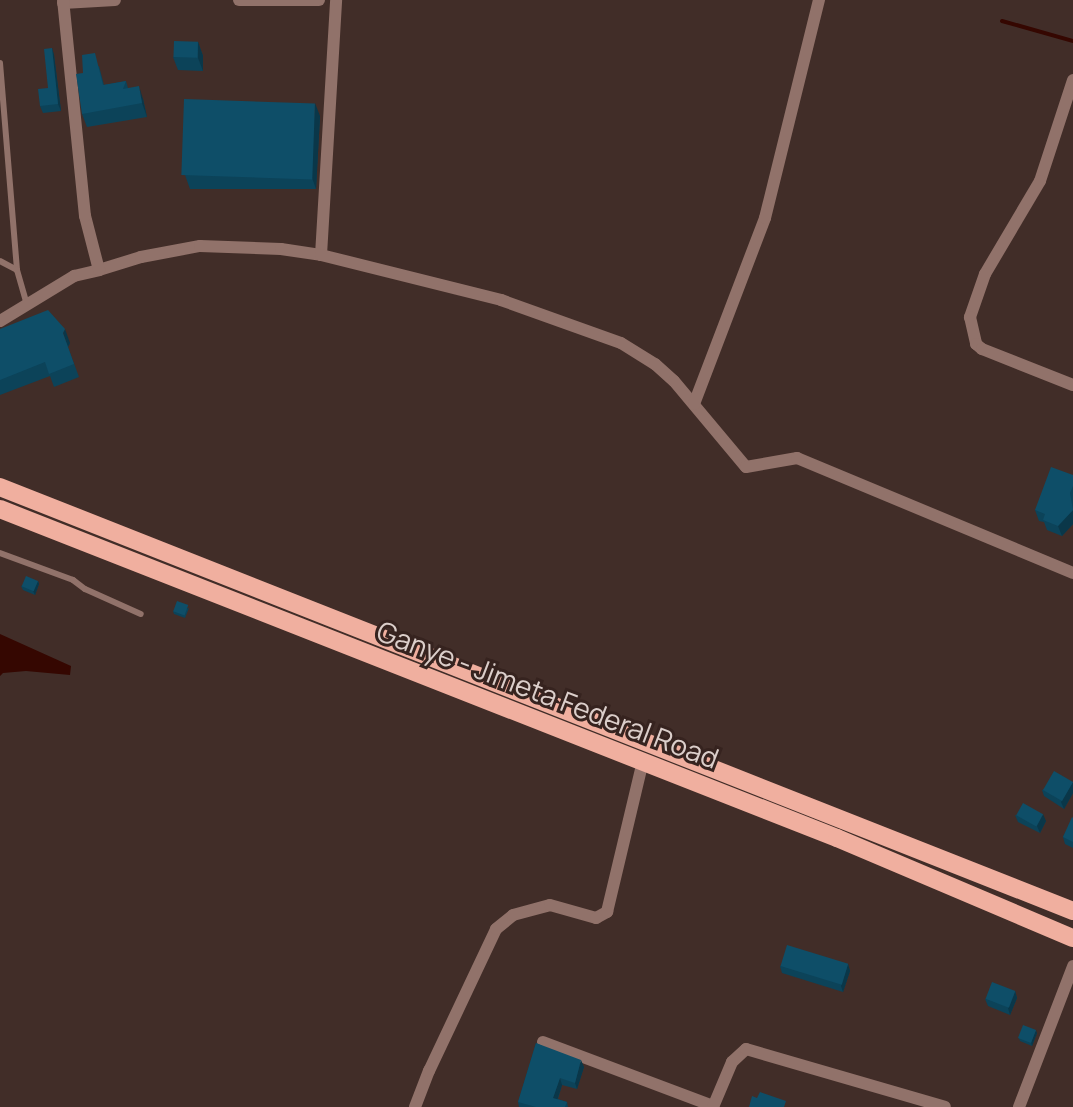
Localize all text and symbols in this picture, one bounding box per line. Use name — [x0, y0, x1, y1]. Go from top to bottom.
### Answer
street label: Ganye - Jimeta Federal Road — [372, 613, 724, 775]

